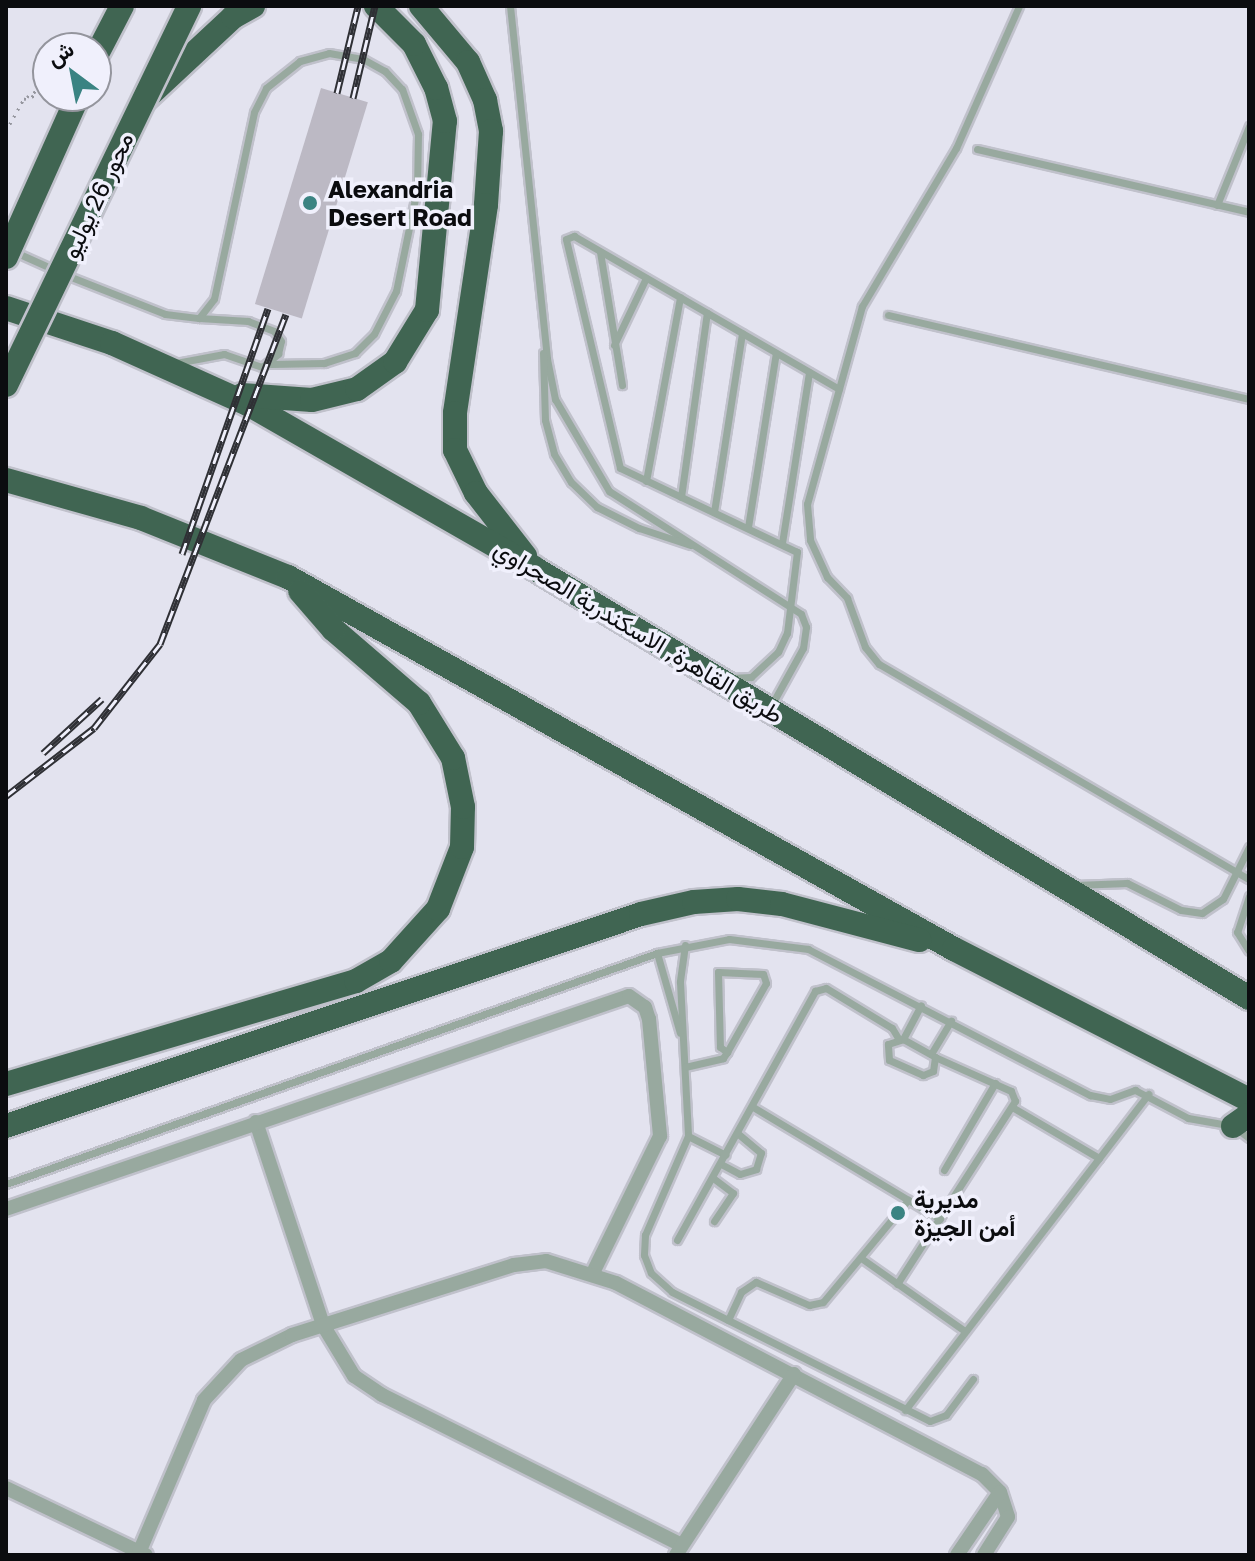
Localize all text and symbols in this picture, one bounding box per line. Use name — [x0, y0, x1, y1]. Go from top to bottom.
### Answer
north arrow — [32, 32, 112, 112]
text: ش — [42, 34, 78, 71]
street label: محور 26 يوليو — [55, 128, 139, 262]
place label: Alexandria Desert Road — [328, 175, 472, 231]
marker: Alexandria Desert Road — [299, 192, 321, 214]
street label: طريق القاهرة, الاسكندرية الصحراوي — [489, 533, 789, 729]
place label: مديرية أمن الجيزة — [914, 1185, 1015, 1241]
marker: مديرية أمن الجيزة — [889, 1204, 907, 1222]

